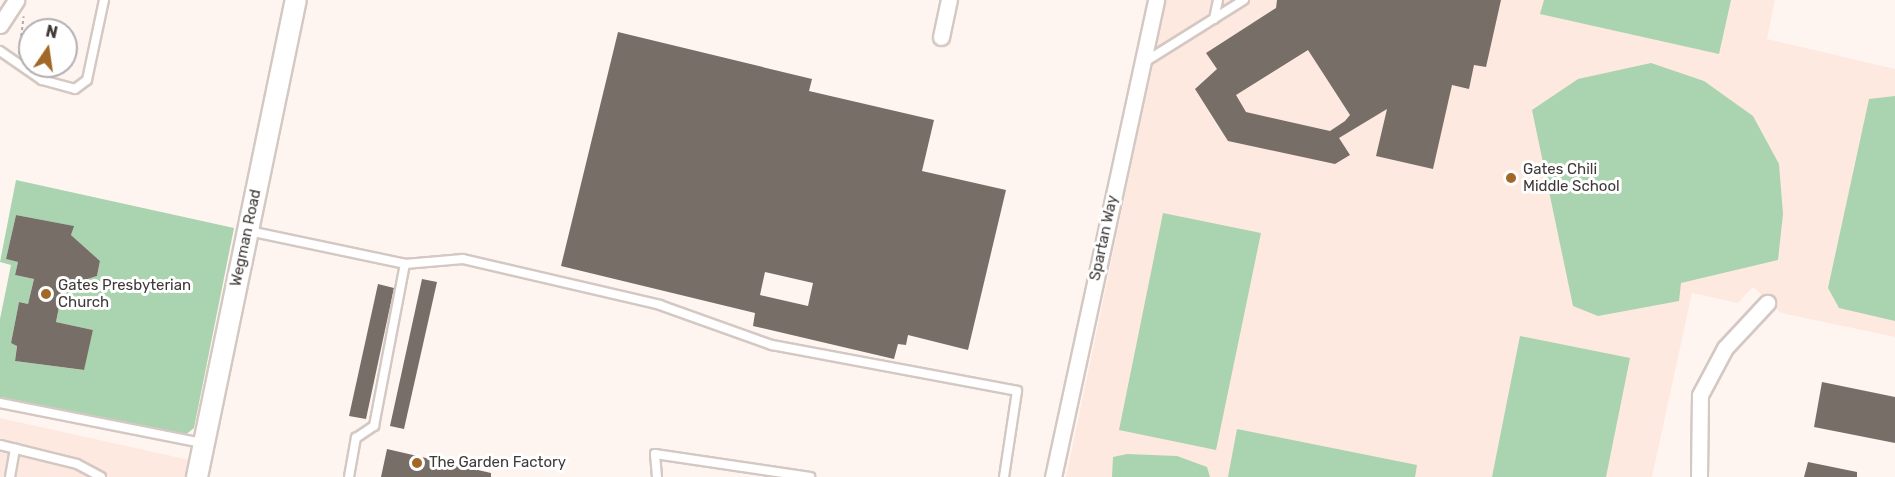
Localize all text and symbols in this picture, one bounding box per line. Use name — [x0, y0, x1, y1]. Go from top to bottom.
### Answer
north arrow — [18, 18, 78, 78]
text: N — [44, 21, 59, 42]
place label: Gates Chili Middle School — [1523, 160, 1620, 195]
marker: Gates Chili Middle School — [1504, 171, 1518, 185]
street label: Wegman Road — [227, 188, 265, 288]
street label: Spartan Way — [1086, 193, 1122, 283]
place label: Gates Presbyterian Church — [58, 276, 191, 311]
marker: Gates Presbyterian Church — [39, 287, 53, 301]
place label: The Garden Factory — [429, 454, 566, 472]
marker: The Garden Factory — [410, 456, 424, 470]

